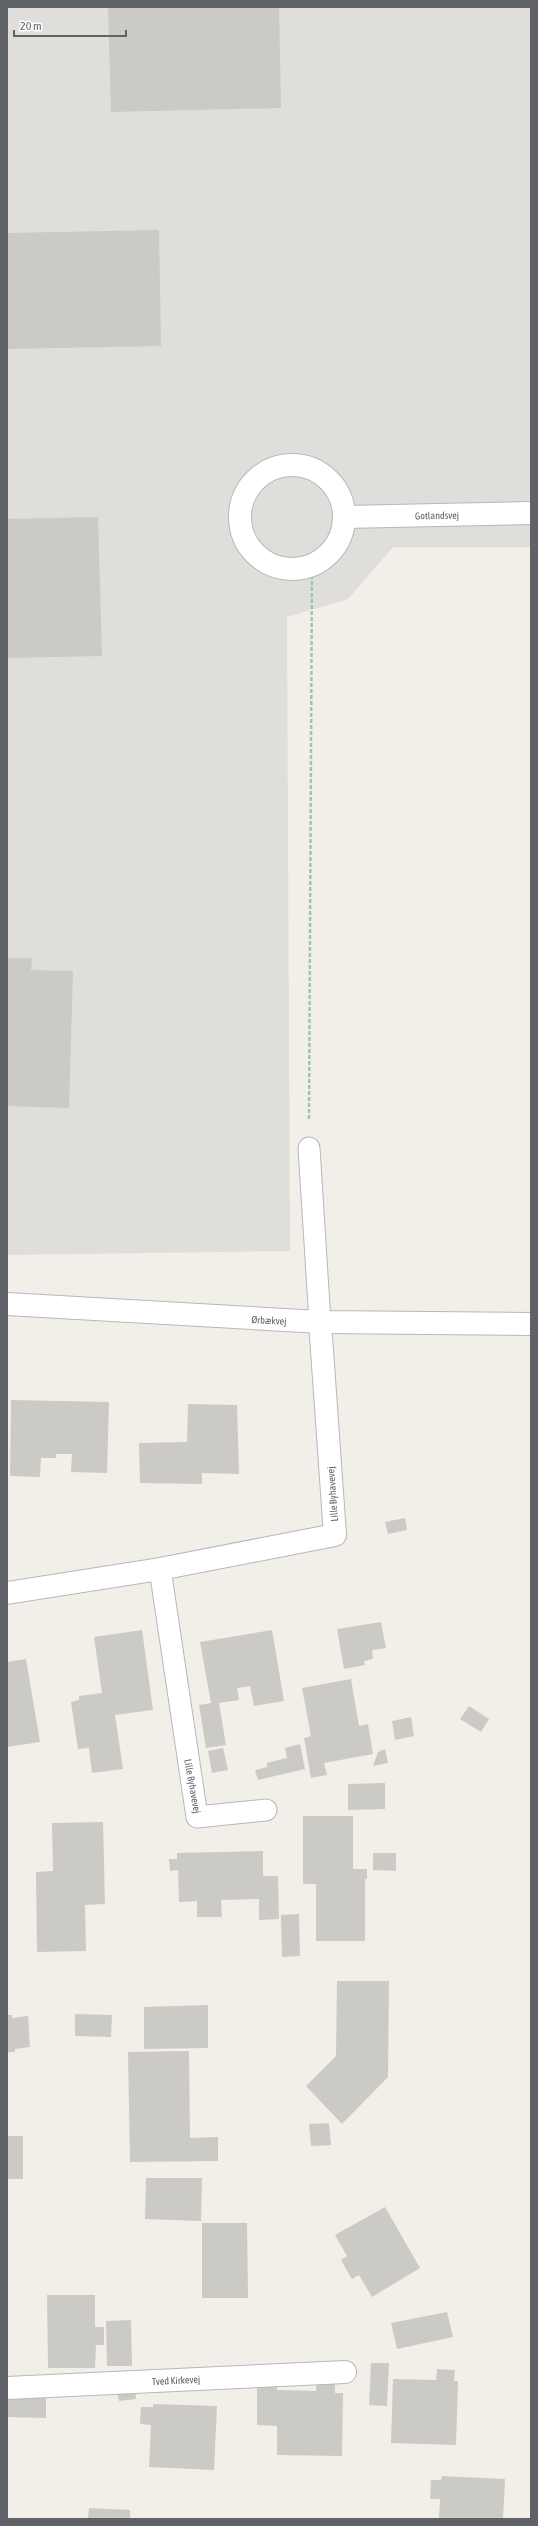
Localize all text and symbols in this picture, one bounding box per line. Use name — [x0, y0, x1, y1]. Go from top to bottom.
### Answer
scale bar — [14, 12, 126, 38]
text: 20 m — [20, 19, 42, 33]
street label: Gotlandsvej — [415, 510, 459, 521]
street label: Ørbækvej — [251, 1314, 287, 1327]
street label: Lille Byhavevej — [325, 1466, 340, 1522]
street label: Lille Byhavevej — [182, 1758, 203, 1814]
street label: Tved Kirkevej — [152, 2374, 200, 2387]

